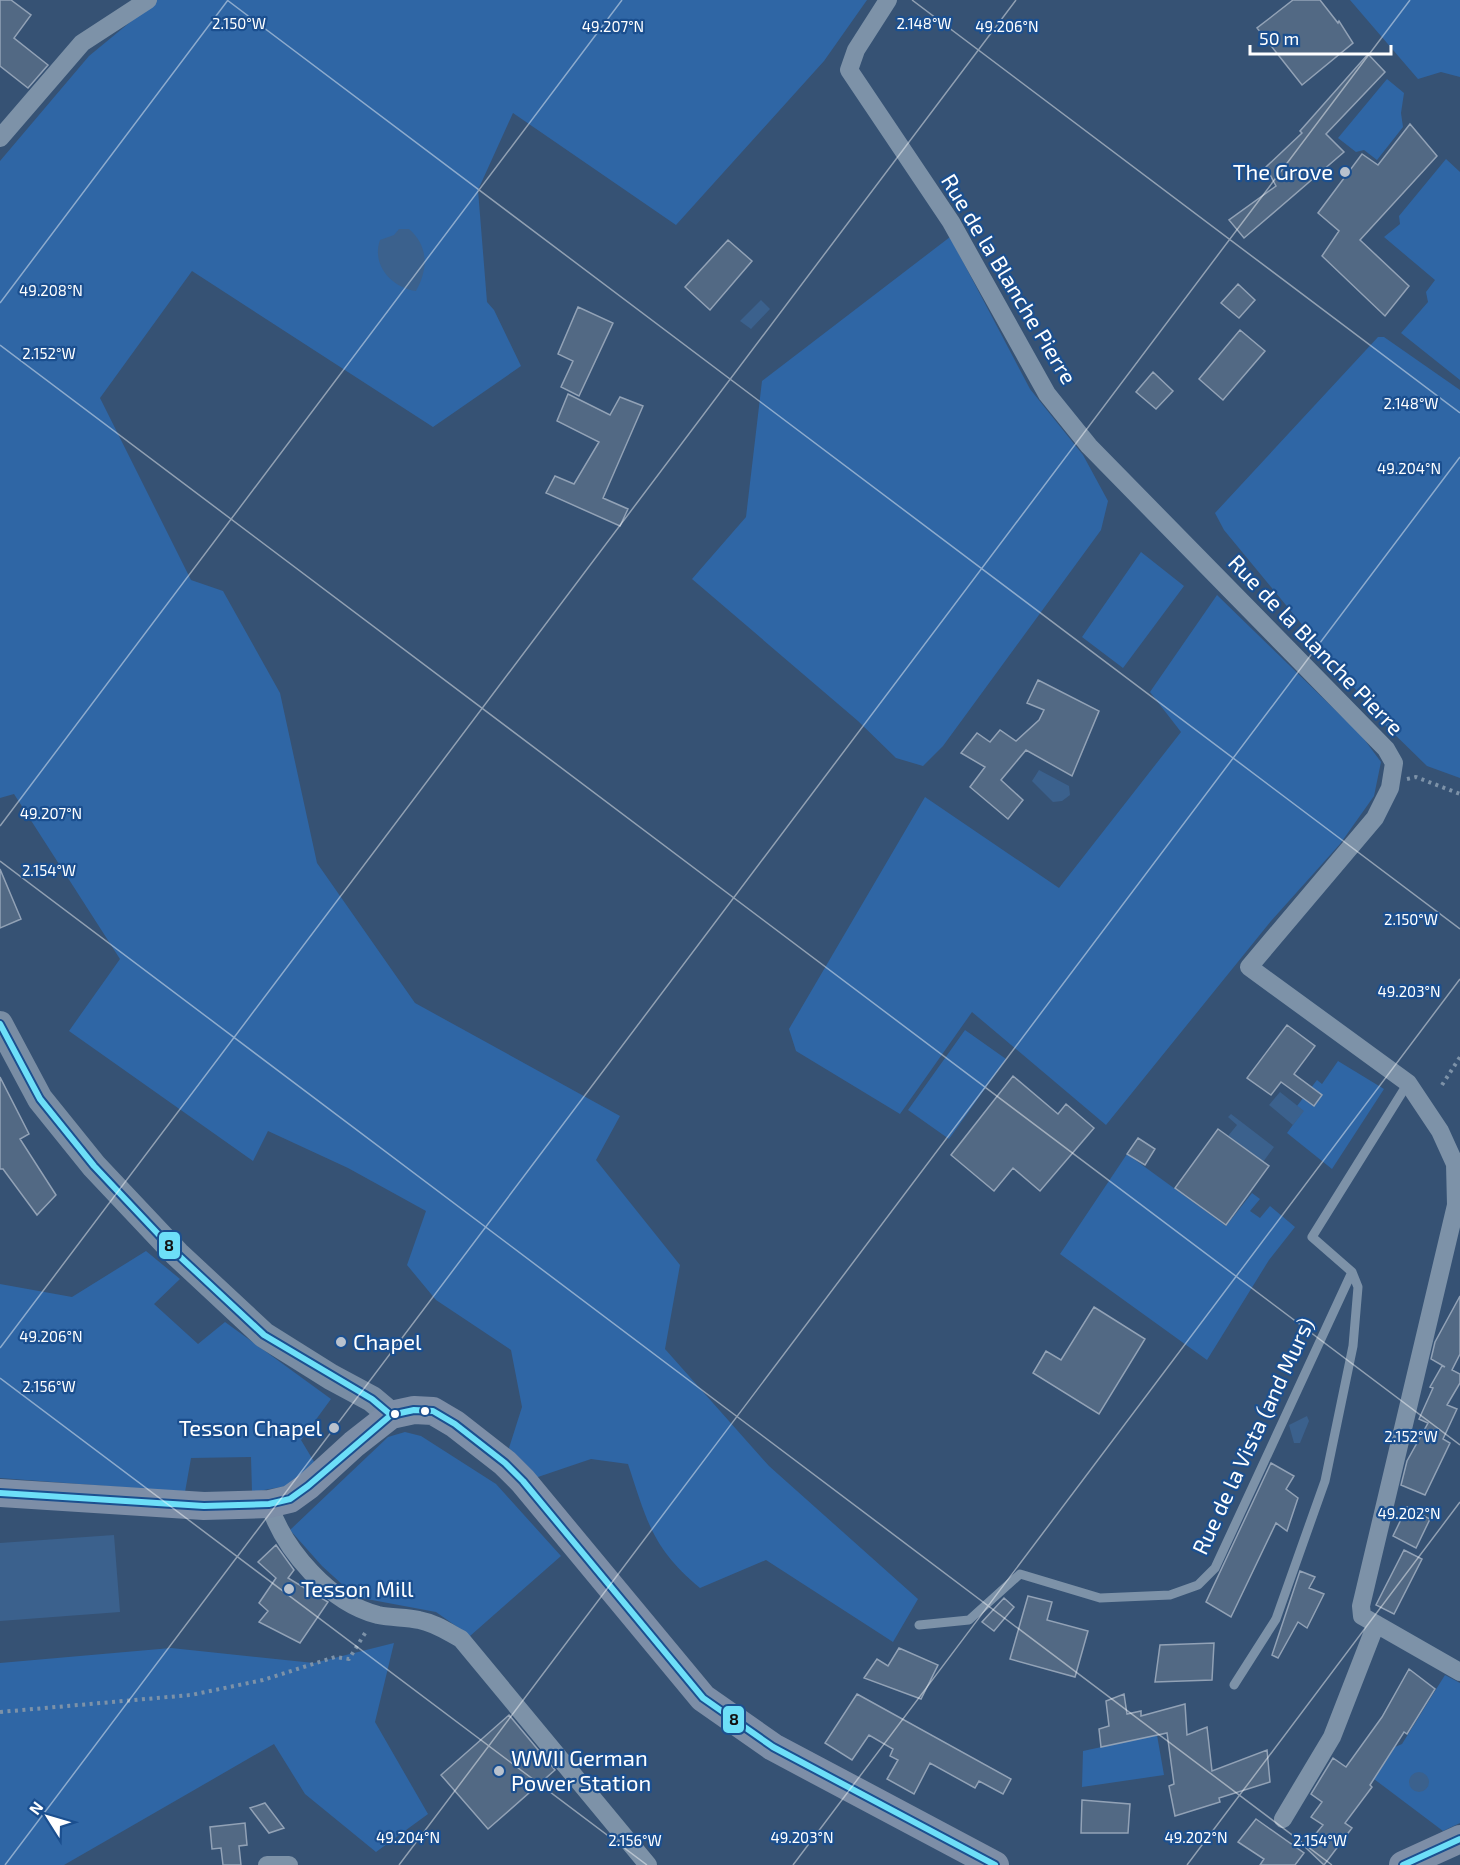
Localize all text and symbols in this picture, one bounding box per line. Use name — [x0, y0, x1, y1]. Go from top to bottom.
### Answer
text: 2.150°W — [212, 14, 266, 32]
text: 2.148°W — [896, 14, 952, 32]
text: 49.207°N — [582, 17, 644, 35]
text: 49.206°N — [975, 17, 1039, 35]
scale bar — [1250, 18, 1391, 56]
text: 50 m — [1259, 27, 1299, 49]
place label: The Grove — [1233, 158, 1333, 184]
marker: The Grove — [1338, 165, 1352, 179]
street label: Rue de la Blanche Pierre — [937, 169, 1083, 388]
text: 49.208°N — [19, 281, 83, 299]
text: 2.152°W — [22, 344, 76, 362]
text: 2.148°W — [1383, 394, 1439, 412]
text: 49.204°N — [1377, 459, 1441, 477]
street label: Rue de la Blanche Pierre — [1224, 549, 1410, 740]
text: 49.207°N — [20, 804, 82, 822]
text: 2.154°W — [22, 861, 76, 879]
text: 2.150°W — [1384, 910, 1438, 928]
text: 49.203°N — [1377, 982, 1441, 1000]
line badge: 8 — [158, 1231, 181, 1260]
text: 8 — [164, 1235, 174, 1254]
street label: Rue de la Vista (and Murs) — [1186, 1313, 1318, 1558]
text: 49.206°N — [19, 1327, 83, 1345]
place label: Chapel — [353, 1328, 422, 1354]
marker: Chapel — [334, 1335, 348, 1349]
text: 2.156°W — [22, 1377, 76, 1395]
unlabelled marker — [419, 1405, 431, 1417]
unlabelled marker — [389, 1408, 401, 1420]
place label: Tesson Chapel — [179, 1414, 322, 1440]
marker: Tesson Chapel — [327, 1421, 341, 1435]
text: 2.152°W — [1384, 1427, 1438, 1445]
text: 49.202°N — [1377, 1504, 1441, 1522]
place label: Tesson Mill — [301, 1575, 414, 1601]
marker: Tesson Mill — [282, 1582, 296, 1596]
line badge: 8 — [722, 1705, 745, 1734]
text: 8 — [729, 1709, 739, 1728]
place label: WWII German Power Station — [511, 1744, 651, 1795]
marker: WWII German Power Station — [492, 1764, 506, 1778]
north arrow — [18, 1787, 78, 1847]
text: N — [25, 1797, 47, 1818]
text: 49.204°N — [376, 1828, 440, 1846]
text: 49.203°N — [770, 1828, 834, 1846]
text: 49.202°N — [1164, 1828, 1228, 1846]
text: 2.156°W — [608, 1831, 662, 1849]
text: 2.154°W — [1293, 1831, 1347, 1849]

